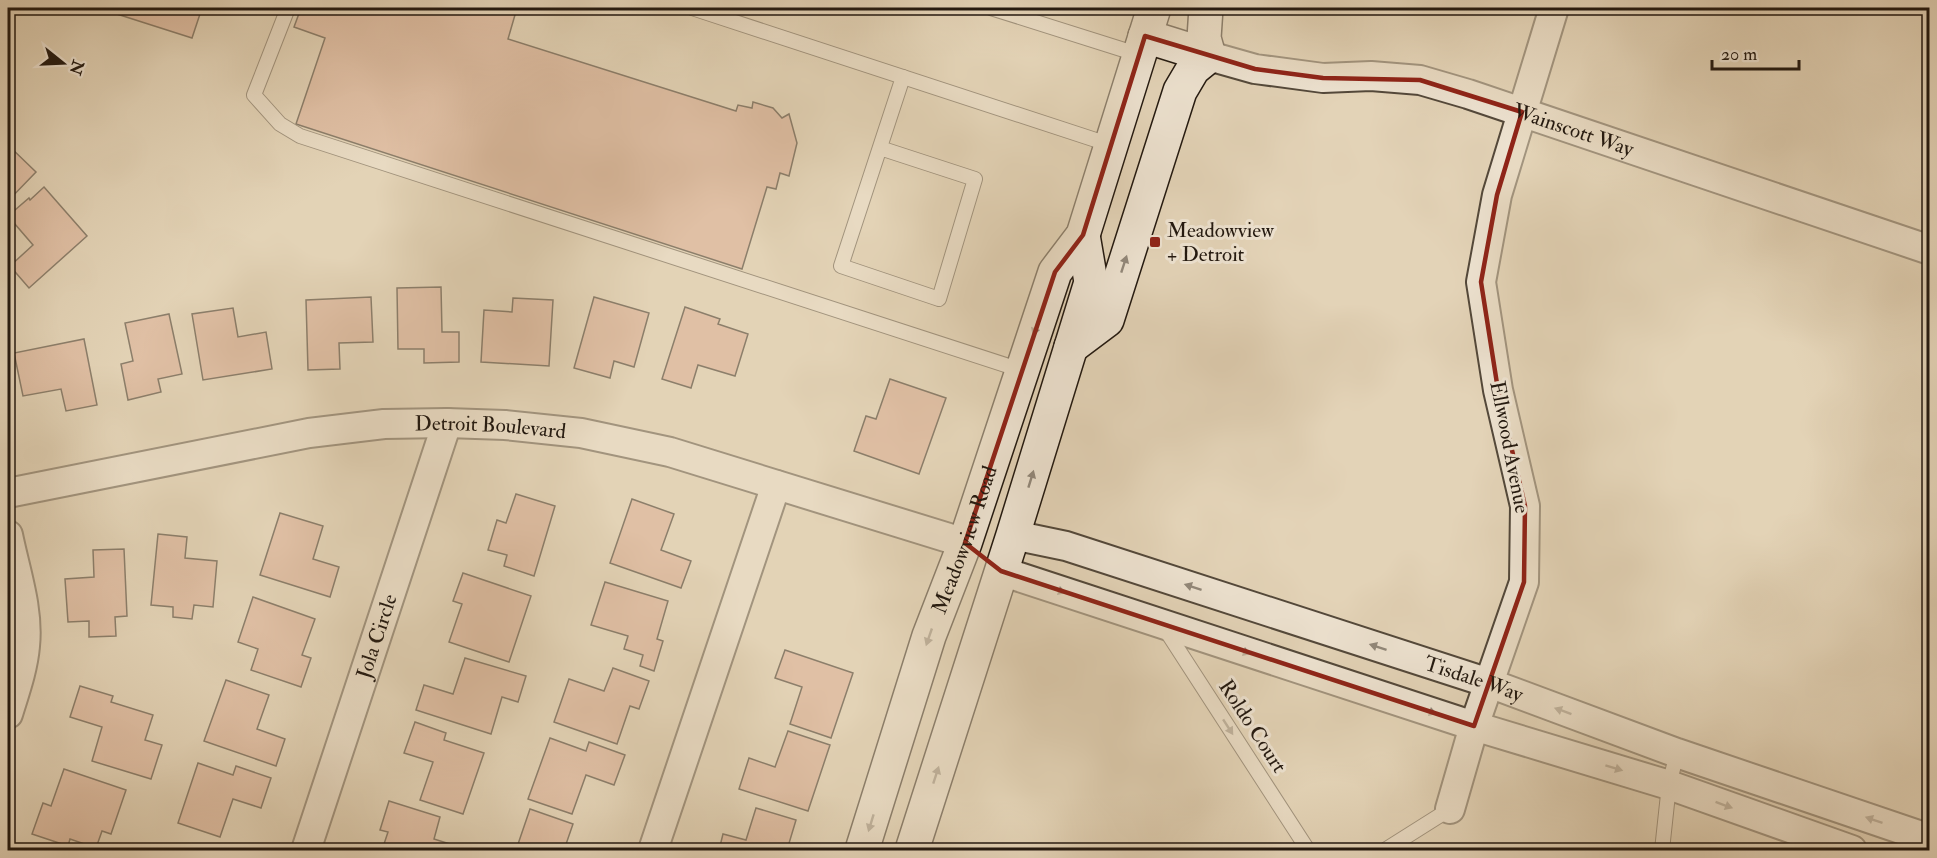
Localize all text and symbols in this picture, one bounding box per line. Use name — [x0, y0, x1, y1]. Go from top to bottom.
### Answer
north arrow — [33, 33, 93, 93]
scale bar — [1712, 33, 1799, 71]
text: 20 m — [1721, 43, 1757, 66]
text: N — [64, 56, 88, 78]
street label: Wainscott Way — [1509, 97, 1638, 163]
place label: Meadowview + Detroit — [1167, 217, 1275, 268]
marker: Meadowview + Detroit — [1148, 235, 1162, 249]
one-way arrow — [1120, 255, 1130, 273]
one-way arrow — [1031, 318, 1041, 336]
street label: Ellwood Avenue — [1483, 379, 1536, 516]
street label: Detroit Boulevard — [414, 410, 568, 445]
street label: Meadowview Road — [926, 462, 1004, 618]
one-way arrow — [1026, 470, 1036, 488]
one-way arrow — [1184, 582, 1202, 591]
one-way arrow — [1048, 585, 1066, 595]
street label: Jola Circle — [350, 590, 404, 683]
one-way arrow — [924, 628, 934, 646]
one-way arrow — [1369, 642, 1387, 652]
one-way arrow — [1233, 647, 1251, 656]
street label: Tisdale Way — [1421, 650, 1528, 709]
street label: Roldo Court — [1212, 674, 1293, 778]
one-way arrow — [1554, 705, 1572, 715]
one-way arrow — [1419, 707, 1437, 716]
one-way arrow — [1222, 719, 1233, 735]
one-way arrow — [1605, 764, 1623, 773]
one-way arrow — [932, 766, 941, 784]
one-way arrow — [1715, 800, 1733, 810]
one-way arrow — [866, 814, 875, 832]
one-way arrow — [1865, 815, 1883, 825]

